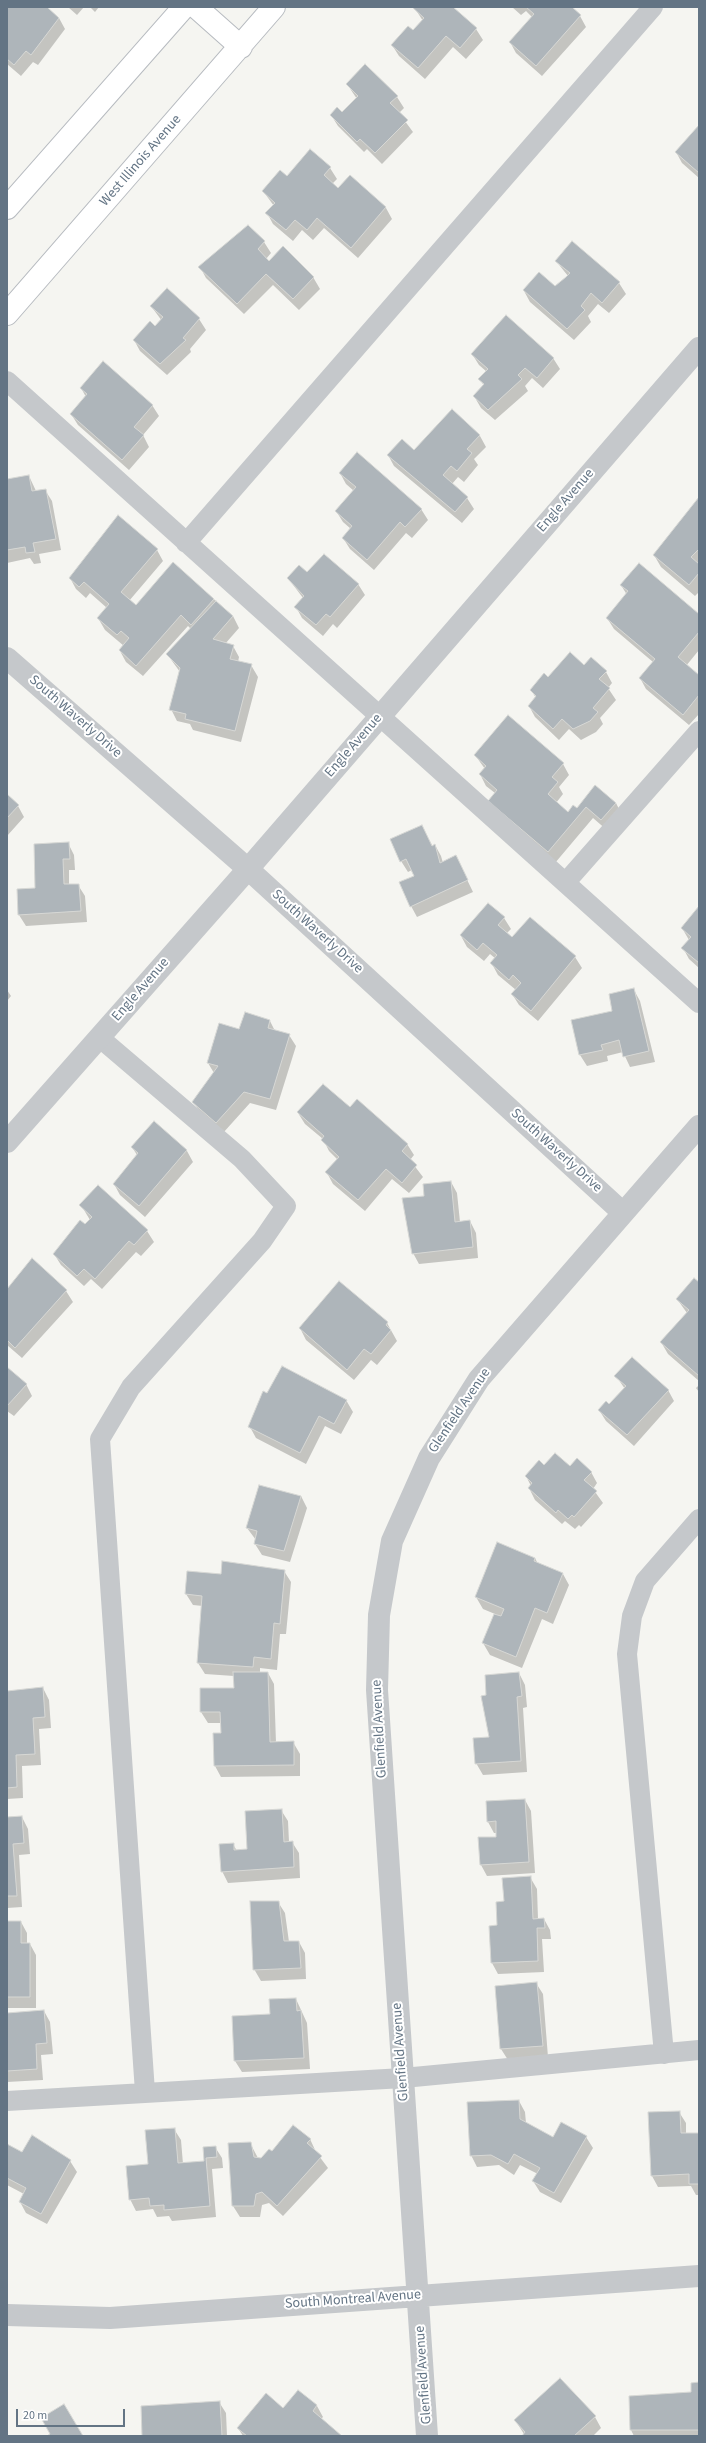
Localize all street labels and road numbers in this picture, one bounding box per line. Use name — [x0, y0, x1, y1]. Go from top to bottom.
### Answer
street label: West Illinois Avenue — [97, 112, 185, 210]
street label: Engle Avenue — [534, 466, 598, 536]
street label: South Waverly Drive — [25, 672, 125, 762]
street label: Engle Avenue — [322, 711, 386, 781]
street label: South Waverly Drive — [268, 887, 366, 977]
street label: Engle Avenue — [109, 955, 173, 1025]
street label: South Waverly Drive — [507, 1106, 605, 1196]
street label: Glenfield Avenue — [425, 1365, 495, 1457]
street label: Glenfield Avenue — [369, 1679, 391, 1779]
street label: Glenfield Avenue — [389, 2002, 413, 2102]
street label: South Montreal Avenue — [285, 2287, 421, 2313]
street label: Glenfield Avenue — [412, 2325, 436, 2425]

